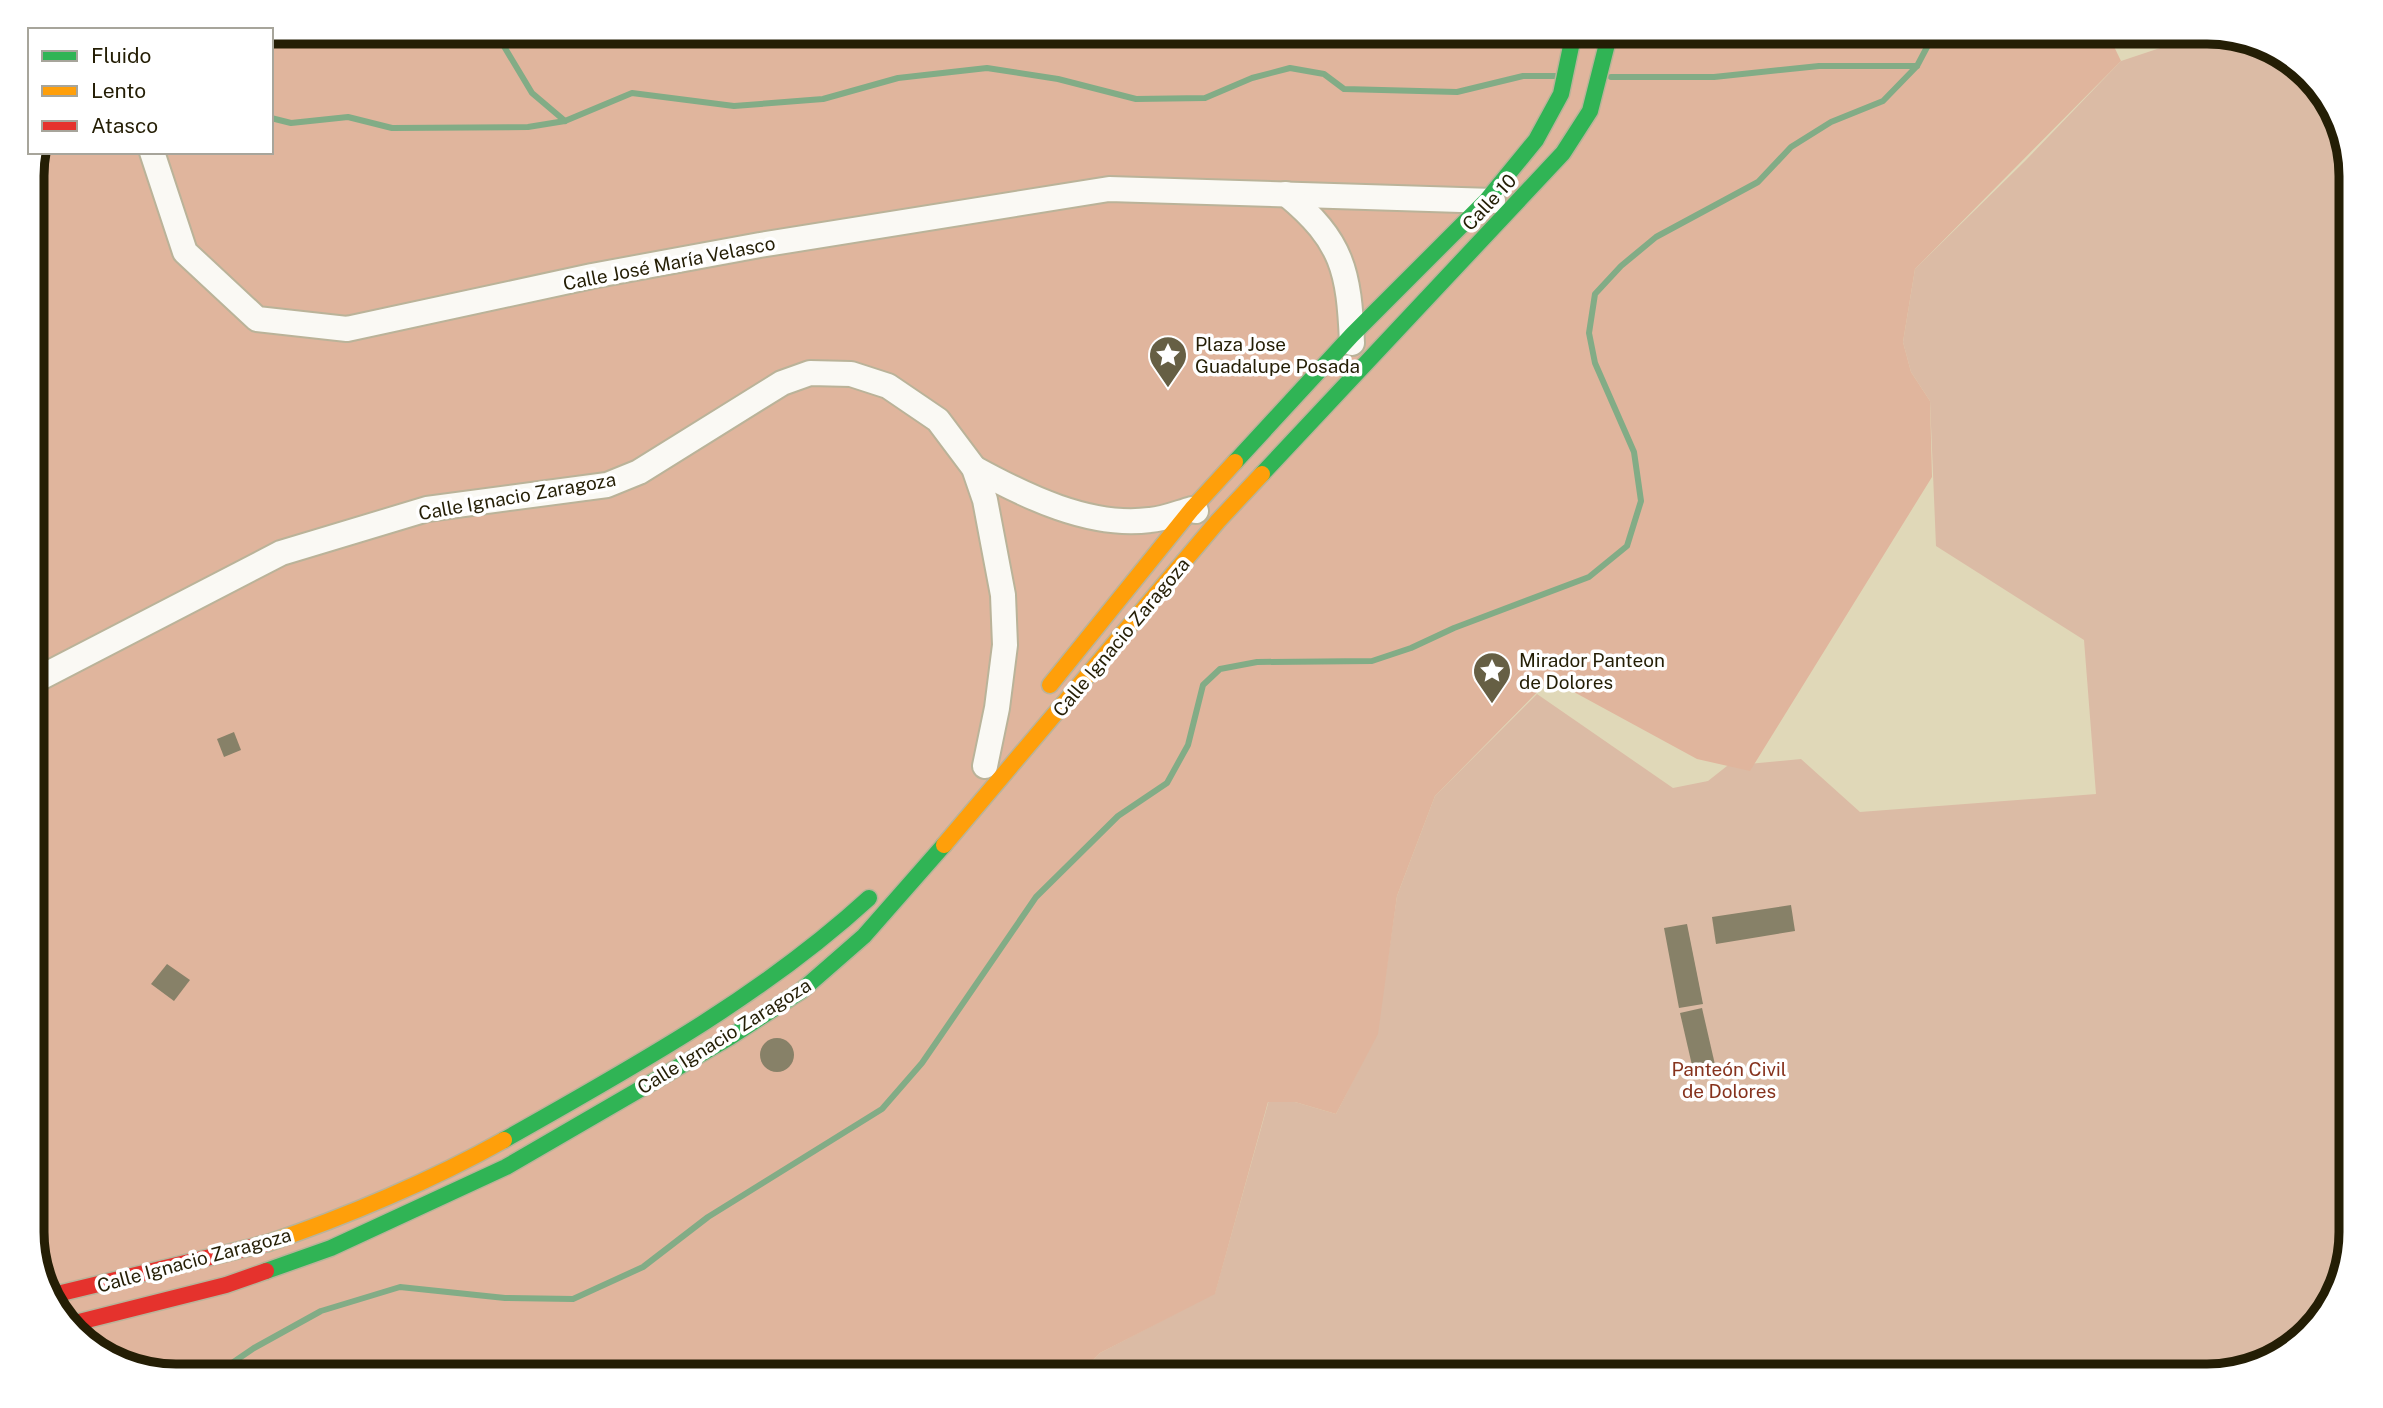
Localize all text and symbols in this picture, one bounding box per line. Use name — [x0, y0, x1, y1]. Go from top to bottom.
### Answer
legend — [28, 28, 273, 154]
text: Fluido — [91, 43, 151, 68]
text: Lento — [91, 78, 146, 103]
text: Atasco — [91, 113, 158, 138]
street label: Calle 10 — [1457, 169, 1521, 235]
street label: Calle José María Velasco — [561, 232, 777, 294]
place label: Plaza Jose Guadalupe Posada — [1195, 333, 1360, 377]
place icon: Plaza Jose Guadalupe Posada — [1147, 334, 1189, 389]
street label: Calle Ignacio Zaragoza — [417, 468, 617, 524]
street label: Calle Ignacio Zaragoza — [1048, 553, 1194, 721]
place label: Mirador Panteon de Dolores — [1519, 649, 1665, 693]
place icon: Mirador Panteon de Dolores — [1471, 650, 1513, 705]
street label: Calle Ignacio Zaragoza — [633, 974, 815, 1098]
park label: Panteón Civil de Dolores — [1671, 1058, 1787, 1102]
street label: Calle Ignacio Zaragoza — [94, 1223, 294, 1297]

